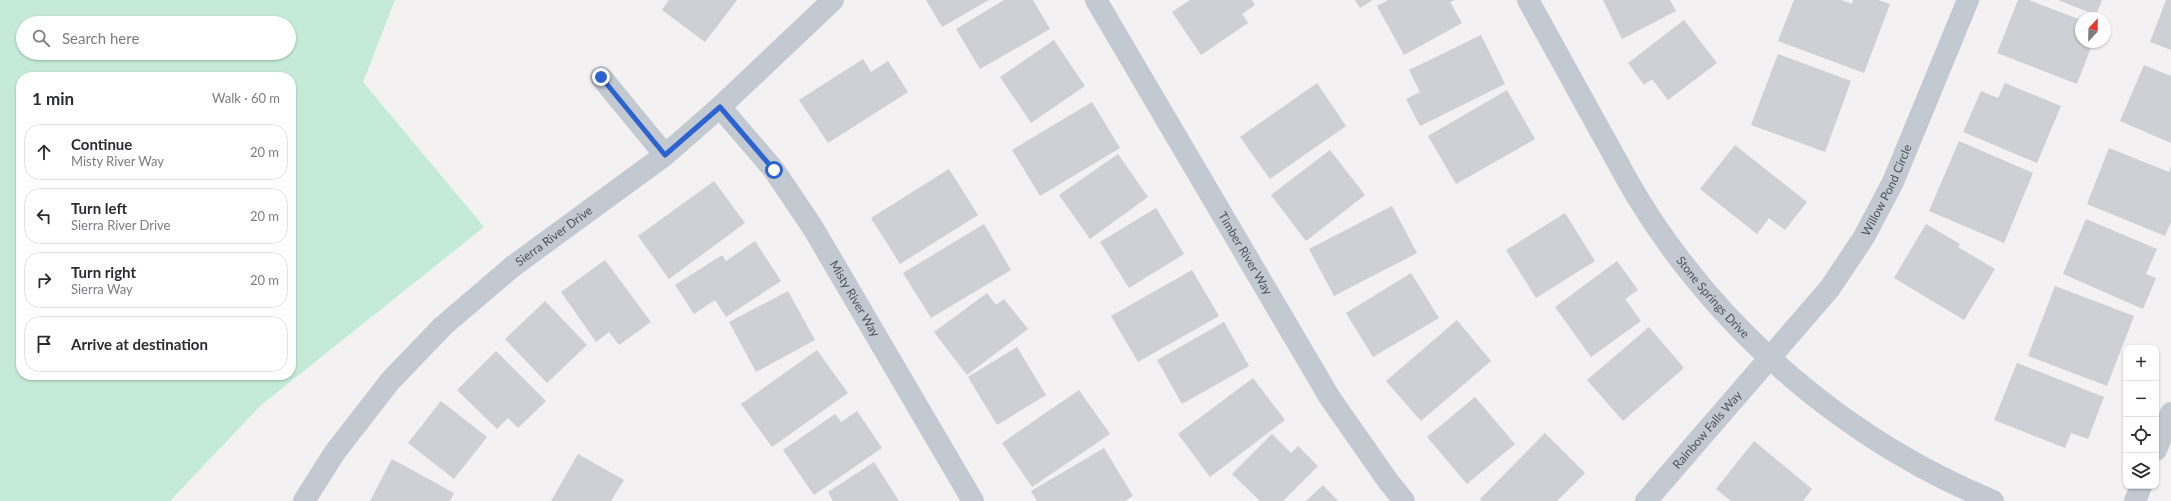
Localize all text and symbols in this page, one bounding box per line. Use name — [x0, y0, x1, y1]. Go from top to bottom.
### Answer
north arrow — [2075, 12, 2111, 48]
search box — [16, 16, 296, 60]
icon: search — [30, 27, 52, 49]
text: Search here — [62, 29, 139, 47]
route end — [592, 68, 610, 86]
text: 1 min — [32, 88, 74, 109]
text: Walk · 60 m — [212, 90, 280, 106]
text: Continue — [71, 135, 132, 153]
icon: ahead — [33, 141, 55, 163]
street label: Willow Pond Circle — [1858, 142, 1915, 238]
text: 20 m — [250, 144, 279, 160]
text: Misty River Way — [71, 153, 164, 169]
route start — [765, 161, 783, 179]
text: Turn left — [71, 199, 127, 217]
street label: Sierra River Drive — [512, 203, 595, 269]
icon: left — [33, 205, 55, 227]
text: 20 m — [250, 208, 279, 224]
street label: Timber River Way — [1215, 209, 1276, 298]
text: Sierra River Drive — [71, 217, 170, 233]
street label: Stone Springs Drive — [1673, 253, 1753, 341]
street label: Misty River Way — [827, 258, 884, 340]
text: Turn right — [71, 263, 136, 281]
icon: right — [33, 269, 55, 291]
text: 20 m — [250, 272, 279, 288]
text: Sierra Way — [71, 281, 133, 297]
icon: arrive — [33, 333, 55, 355]
text: Arrive at destination — [71, 335, 208, 353]
map controls — [2123, 345, 2159, 489]
button: + — [2123, 345, 2159, 381]
button: − — [2123, 381, 2159, 417]
street label: Rainbow Falls Way — [1669, 387, 1745, 472]
button: locate — [2123, 417, 2159, 453]
button: layers — [2123, 453, 2159, 489]

